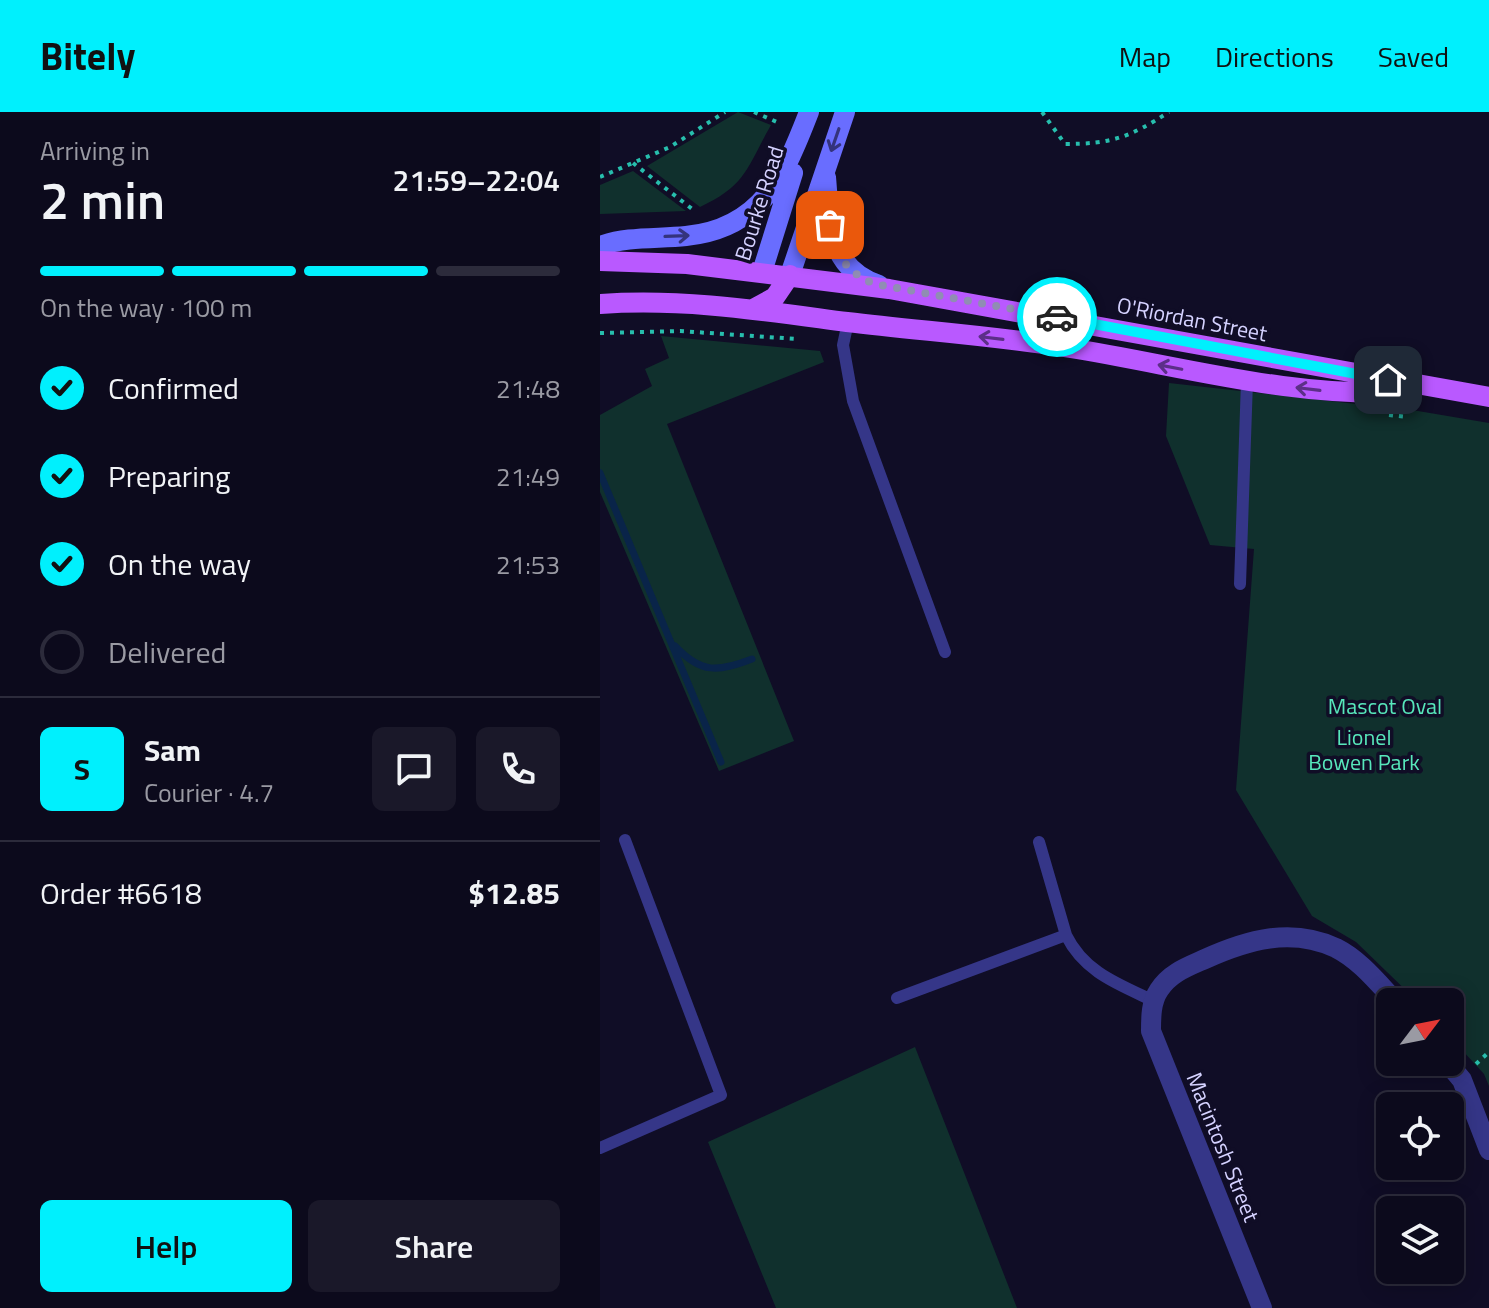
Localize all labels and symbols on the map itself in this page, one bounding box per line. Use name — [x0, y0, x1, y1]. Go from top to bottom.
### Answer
one-way arrow — [826, 128, 841, 153]
street label: Bourke Road — [725, 141, 793, 265]
pin — [796, 191, 864, 259]
one-way arrow — [663, 229, 690, 244]
courier — [1017, 277, 1097, 357]
street label: O'Riordan Street — [1114, 288, 1270, 350]
one-way arrow — [978, 331, 1005, 346]
pin — [1354, 346, 1422, 414]
one-way arrow — [1158, 358, 1183, 373]
one-way arrow — [1296, 381, 1321, 396]
park label: Mascot Oval — [1328, 689, 1442, 723]
park label: Lionel Bowen Park — [1308, 720, 1420, 779]
north arrow — [1376, 988, 1464, 1076]
street label: Macintosh Street — [1178, 1067, 1269, 1227]

